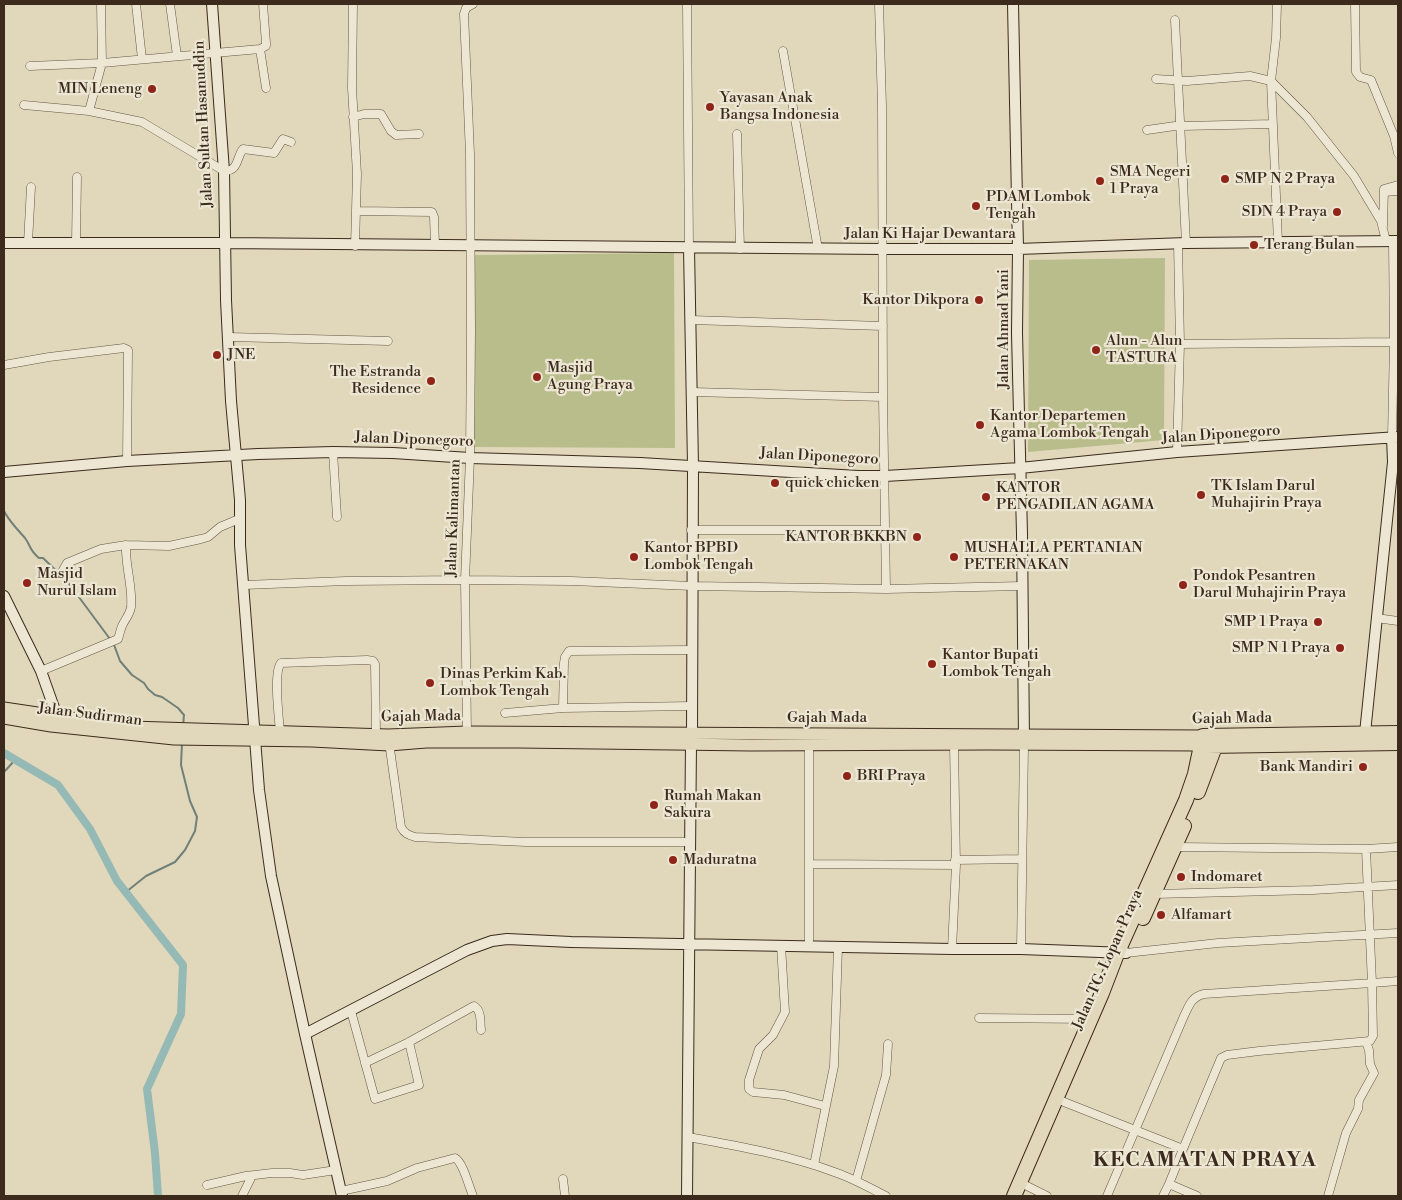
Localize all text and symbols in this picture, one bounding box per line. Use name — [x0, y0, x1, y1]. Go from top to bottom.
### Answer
street label: Jalan Sultan Hasanuddin — [191, 40, 217, 208]
place label: MIN Leneng — [58, 80, 142, 98]
marker: MIN Leneng — [146, 83, 158, 95]
place label: Yayasan Anak Bangsa Indonesia — [720, 89, 839, 124]
marker: Yayasan Anak Bangsa Indonesia — [704, 101, 716, 113]
place label: SMA Negeri 1 Praya — [1110, 163, 1191, 198]
place label: SMP N 2 Praya — [1235, 170, 1335, 188]
marker: SMP N 2 Praya — [1219, 173, 1231, 185]
marker: SMA Negeri 1 Praya — [1094, 175, 1106, 187]
place label: PDAM Lombok Tengah — [986, 188, 1090, 223]
marker: PDAM Lombok Tengah — [970, 200, 982, 212]
place label: SDN 4 Praya — [1242, 203, 1327, 221]
marker: SDN 4 Praya — [1331, 206, 1343, 218]
street label: Jalan Ki Hajar Dewantara — [844, 225, 1016, 243]
place label: Terang Bulan — [1264, 236, 1355, 254]
marker: Terang Bulan — [1248, 239, 1260, 251]
street label: Jalan Ahmad Yani — [995, 269, 1013, 389]
place label: Kantor Dikpora — [862, 291, 969, 309]
marker: Kantor Dikpora — [973, 294, 985, 306]
place label: Alun - Alun TASTURA — [1106, 332, 1183, 367]
marker: Alun - Alun TASTURA — [1090, 344, 1102, 356]
place label: JNE — [227, 346, 255, 364]
marker: JNE — [211, 349, 223, 361]
place label: Masjid Agung Praya — [547, 359, 633, 394]
place label: The Estranda Residence — [330, 363, 421, 398]
marker: Masjid Agung Praya — [531, 371, 543, 383]
marker: The Estranda Residence — [425, 375, 437, 387]
place label: Kantor Departemen Agama Lombok Tengah — [990, 407, 1149, 442]
marker: Kantor Departemen Agama Lombok Tengah — [974, 419, 986, 431]
street label: Jalan Diponegoro — [1161, 422, 1281, 448]
street label: Jalan Diponegoro — [354, 429, 474, 451]
street label: Jalan Diponegoro — [759, 445, 879, 469]
street label: Jalan Kalimantan — [443, 459, 465, 577]
place label: quick chicken — [785, 474, 879, 492]
marker: quick chicken — [769, 477, 781, 489]
place label: TK Islam Darul Muhajirin Praya — [1211, 477, 1322, 512]
place label: KANTOR PENGADILAN AGAMA — [996, 479, 1154, 514]
marker: TK Islam Darul Muhajirin Praya — [1195, 489, 1207, 501]
marker: KANTOR PENGADILAN AGAMA — [980, 491, 992, 503]
place label: KANTOR BKKBN — [785, 528, 907, 546]
marker: KANTOR BKKBN — [911, 531, 923, 543]
place label: Kantor BPBD Lombok Tengah — [644, 539, 753, 574]
place label: MUSHALLA PERTANIAN PETERNAKAN — [964, 539, 1143, 574]
marker: Kantor BPBD Lombok Tengah — [628, 551, 640, 563]
marker: MUSHALLA PERTANIAN PETERNAKAN — [948, 551, 960, 563]
place label: Masjid Nurul Islam — [37, 565, 117, 600]
place label: Pondok Pesantren Darul Muhajirin Praya — [1193, 567, 1346, 602]
marker: Masjid Nurul Islam — [21, 577, 33, 589]
marker: Pondok Pesantren Darul Muhajirin Praya — [1177, 579, 1189, 591]
place label: SMP 1 Praya — [1224, 613, 1308, 631]
marker: SMP 1 Praya — [1312, 616, 1324, 628]
place label: SMP N 1 Praya — [1232, 639, 1330, 657]
marker: SMP N 1 Praya — [1334, 642, 1346, 654]
place label: Kantor Bupati Lombok Tengah — [942, 646, 1051, 681]
marker: Kantor Bupati Lombok Tengah — [926, 658, 938, 670]
place label: Dinas Perkim Kab. Lombok Tengah — [440, 665, 566, 700]
marker: Dinas Perkim Kab. Lombok Tengah — [424, 677, 436, 689]
street label: Jalan Sudirman — [37, 700, 143, 730]
street label: Gajah Mada — [381, 707, 461, 727]
street label: Gajah Mada — [787, 709, 867, 727]
street label: Gajah Mada — [1192, 709, 1272, 729]
place label: Bank Mandiri — [1260, 758, 1353, 776]
marker: Bank Mandiri — [1357, 761, 1369, 773]
place label: BRI Praya — [857, 767, 926, 785]
marker: BRI Praya — [841, 770, 853, 782]
place label: Rumah Makan Sakura — [664, 787, 761, 822]
marker: Rumah Makan Sakura — [648, 799, 660, 811]
place label: Maduratna — [683, 851, 757, 869]
marker: Maduratna — [667, 854, 679, 866]
place label: Indomaret — [1191, 868, 1263, 886]
marker: Indomaret — [1175, 871, 1187, 883]
street label: Jalan TG. Lopan Praya — [1069, 887, 1147, 1033]
place label: Alfamart — [1171, 906, 1232, 924]
marker: Alfamart — [1155, 909, 1167, 921]
district label: KECAMATAN PRAYA — [1091, 1149, 1319, 1173]

